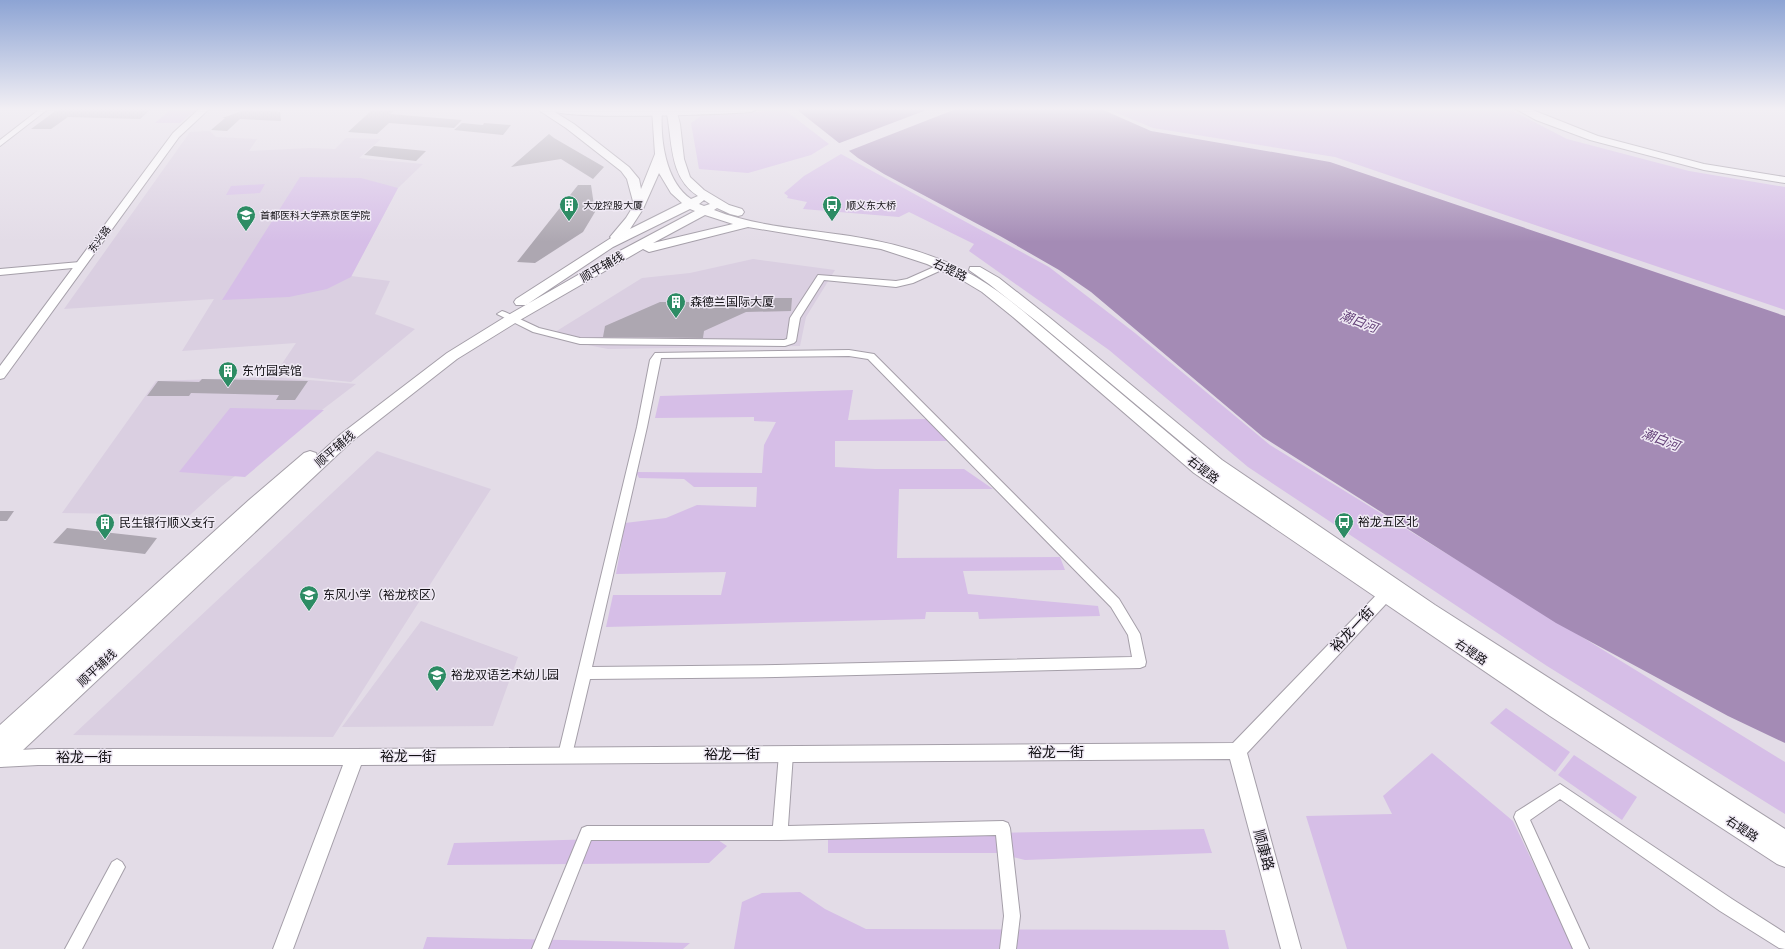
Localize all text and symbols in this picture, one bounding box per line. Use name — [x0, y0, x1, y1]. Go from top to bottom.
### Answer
building icon: 大龙控股大厦 — [558, 194, 580, 222]
bus stop icon: 顺义东大桥 — [821, 194, 843, 222]
place label: 大龙控股大厦 — [583, 198, 643, 212]
place label: 顺义东大桥 — [846, 198, 896, 212]
school or university icon: 首都医科大学燕京医学院 — [235, 204, 257, 232]
place label: 首都医科大学燕京医学院 — [260, 208, 370, 222]
street label: 东兴路 — [85, 223, 113, 255]
street label: 顺平辅线 — [577, 247, 627, 286]
street label: 右堤路 — [930, 254, 970, 285]
building icon: 森德兰国际大厦 — [665, 291, 687, 319]
place label: 森德兰国际大厦 — [690, 293, 774, 310]
water label: 潮白河 — [1338, 306, 1383, 337]
building icon: 东竹园宾馆 — [217, 360, 239, 388]
place label: 东竹园宾馆 — [242, 362, 302, 379]
water label: 潮白河 — [1640, 424, 1685, 455]
street label: 顺平辅线 — [311, 426, 358, 471]
street label: 右堤路 — [1184, 452, 1223, 487]
bus stop icon: 裕龙五区北 — [1333, 511, 1355, 539]
building icon: 民生银行顺义支行 — [94, 512, 116, 540]
place label: 裕龙五区北 — [1358, 513, 1418, 530]
place label: 民生银行顺义支行 — [119, 514, 215, 531]
school or university icon: 东风小学（裕龙校区） — [298, 584, 320, 612]
place label: 东风小学（裕龙校区） — [323, 586, 443, 603]
street label: 裕龙一街 — [1326, 602, 1378, 656]
street label: 右堤路 — [1452, 634, 1491, 669]
street label: 顺平辅线 — [73, 645, 120, 690]
school or university icon: 裕龙双语艺术幼儿园 — [426, 664, 448, 692]
place label: 裕龙双语艺术幼儿园 — [451, 666, 559, 683]
street label: 裕龙一街 — [1028, 742, 1084, 761]
street label: 裕龙一街 — [704, 744, 760, 763]
street label: 裕龙一街 — [380, 746, 436, 765]
street label: 裕龙一街 — [56, 747, 112, 766]
street label: 右堤路 — [1723, 812, 1762, 846]
street label: 顺康路 — [1250, 827, 1279, 873]

